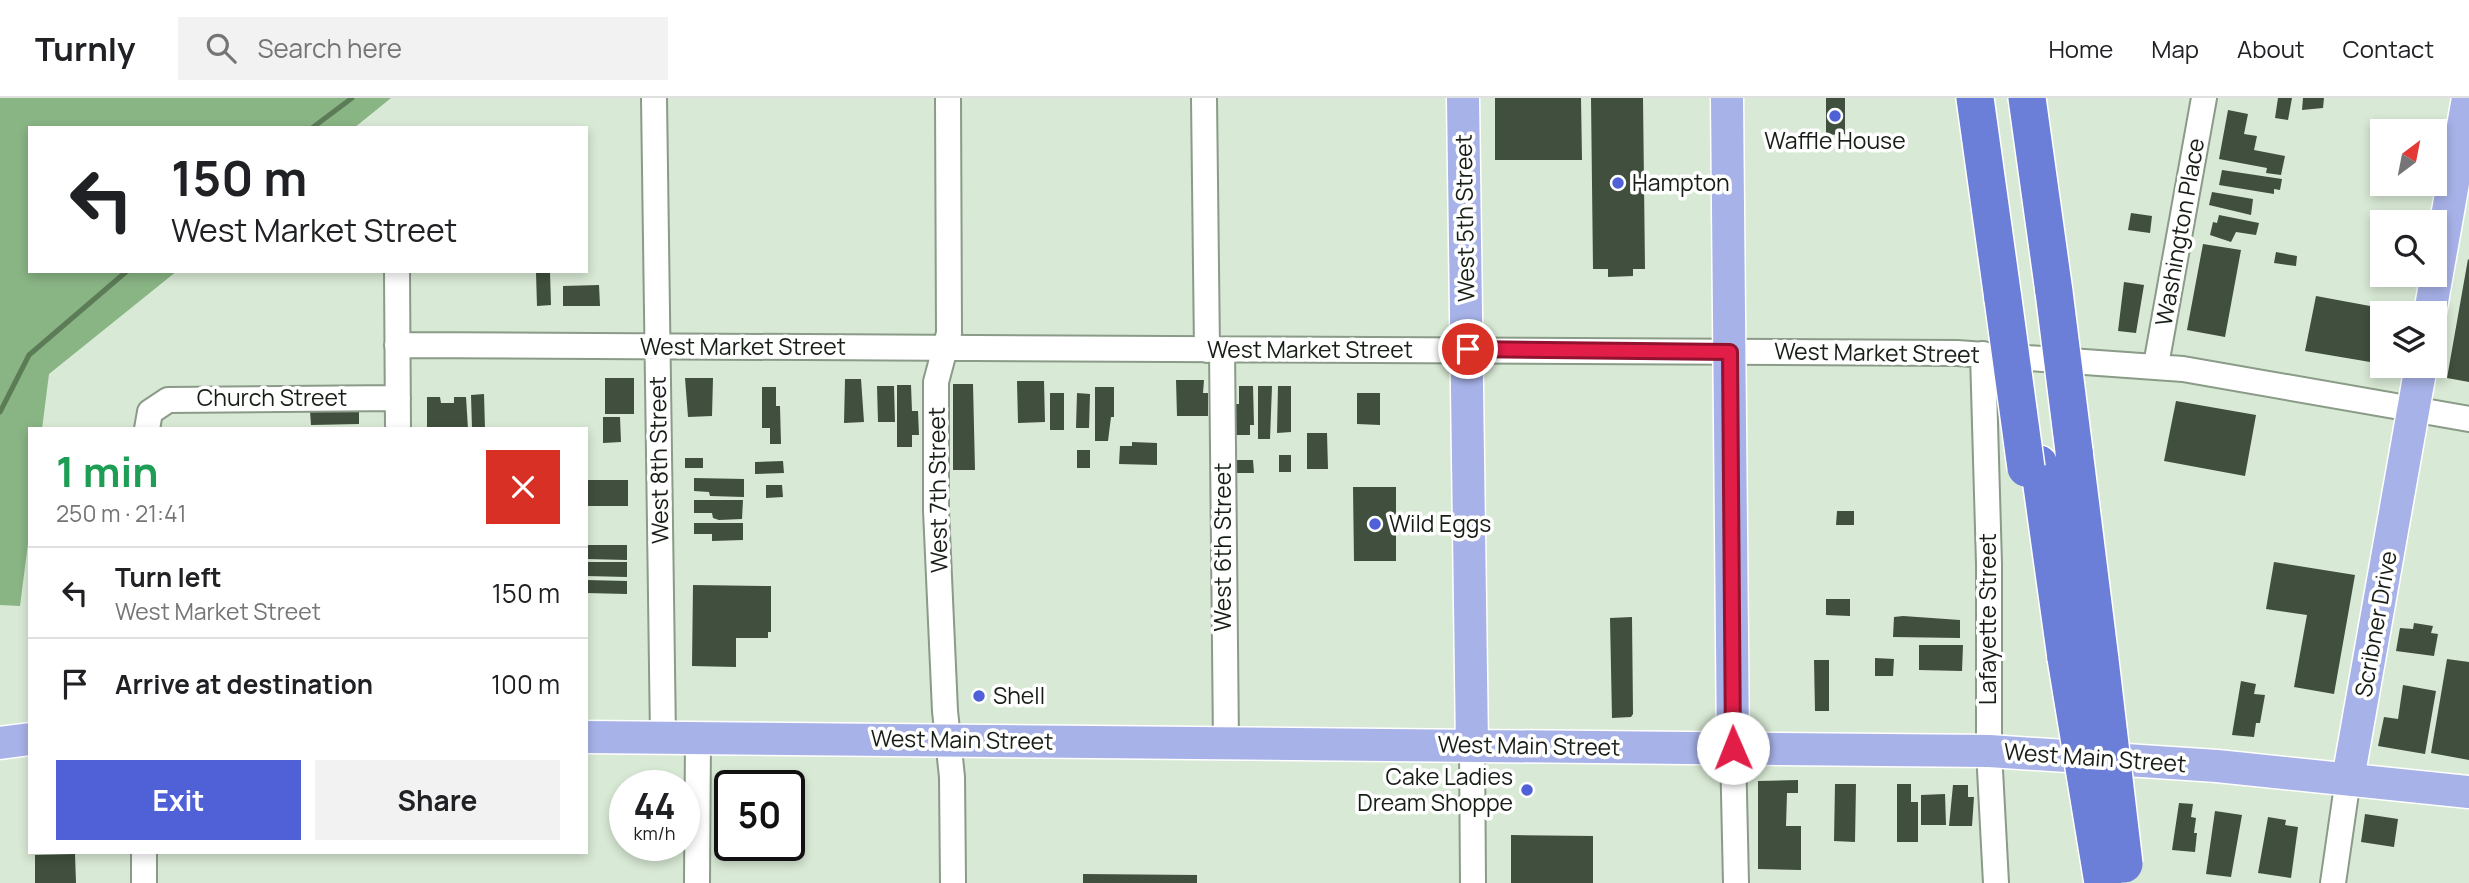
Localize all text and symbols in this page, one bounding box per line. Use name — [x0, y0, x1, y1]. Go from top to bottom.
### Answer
search box — [178, 17, 668, 80]
text: Turnly — [35, 26, 136, 71]
icon: search — [202, 29, 240, 67]
text: Search here — [258, 30, 402, 66]
text: Home — [2048, 32, 2113, 65]
text: Map — [2151, 32, 2199, 65]
text: About — [2237, 32, 2305, 65]
text: Contact — [2343, 32, 2434, 65]
marker: Waffle House — [1827, 108, 1843, 124]
north arrow — [2370, 119, 2446, 196]
map controls — [2370, 119, 2447, 378]
place label: Waffle House — [1764, 124, 1906, 156]
street label: West 5th Street — [1447, 134, 1481, 302]
street label: Washington Place — [2147, 135, 2211, 328]
text: 150 m — [171, 144, 307, 211]
icon: left — [56, 154, 147, 245]
place label: Hampton — [1632, 166, 1730, 198]
marker: Hampton — [1610, 175, 1626, 191]
text: West Market Street — [171, 208, 457, 252]
button: search — [2370, 210, 2447, 287]
button: layers — [2370, 301, 2447, 378]
pin — [1438, 319, 1498, 379]
street label: West Market Street — [640, 330, 846, 362]
icon: arrive — [1449, 330, 1487, 368]
street label: West Market Street — [1207, 333, 1413, 365]
street label: West Market Street — [1774, 334, 1980, 370]
street label: West 8th Street — [641, 376, 675, 544]
street label: Church Street — [197, 381, 347, 413]
street label: West 7th Street — [920, 407, 954, 573]
text: 1 min — [56, 442, 159, 500]
button: close — [486, 450, 560, 524]
street label: West 6th Street — [1206, 463, 1238, 631]
text: 250 m · 21:41 — [56, 497, 186, 529]
place label: Wild Eggs — [1389, 507, 1491, 539]
marker: Wild Eggs — [1367, 516, 1383, 532]
street label: Lafayette Street — [1971, 533, 2003, 705]
street label: Scribner Drive — [2346, 548, 2404, 699]
text: Turn left — [115, 559, 222, 595]
icon: left — [56, 574, 94, 612]
text: 150 m — [492, 575, 560, 611]
text: West Market Street — [115, 595, 321, 627]
icon: arrive — [56, 665, 94, 703]
text: Arrive at destination — [115, 666, 373, 702]
text: 100 m — [491, 666, 560, 702]
place label: Shell — [993, 679, 1045, 711]
marker: Shell — [971, 688, 987, 704]
position arrow — [1696, 711, 1770, 785]
street label: West Main Street — [870, 721, 1054, 757]
street label: West Main Street — [1437, 727, 1621, 763]
street label: West Main Street — [2003, 735, 2187, 779]
button: Exit — [56, 760, 301, 840]
button: Share — [315, 760, 560, 840]
place label: Cake Ladies Dream Shoppe — [1357, 760, 1513, 818]
speed limit sign: 50 — [714, 770, 805, 861]
text: 44 — [633, 782, 676, 830]
marker: Cake Ladies Dream Shoppe — [1519, 782, 1535, 798]
text: km/h — [634, 821, 675, 845]

